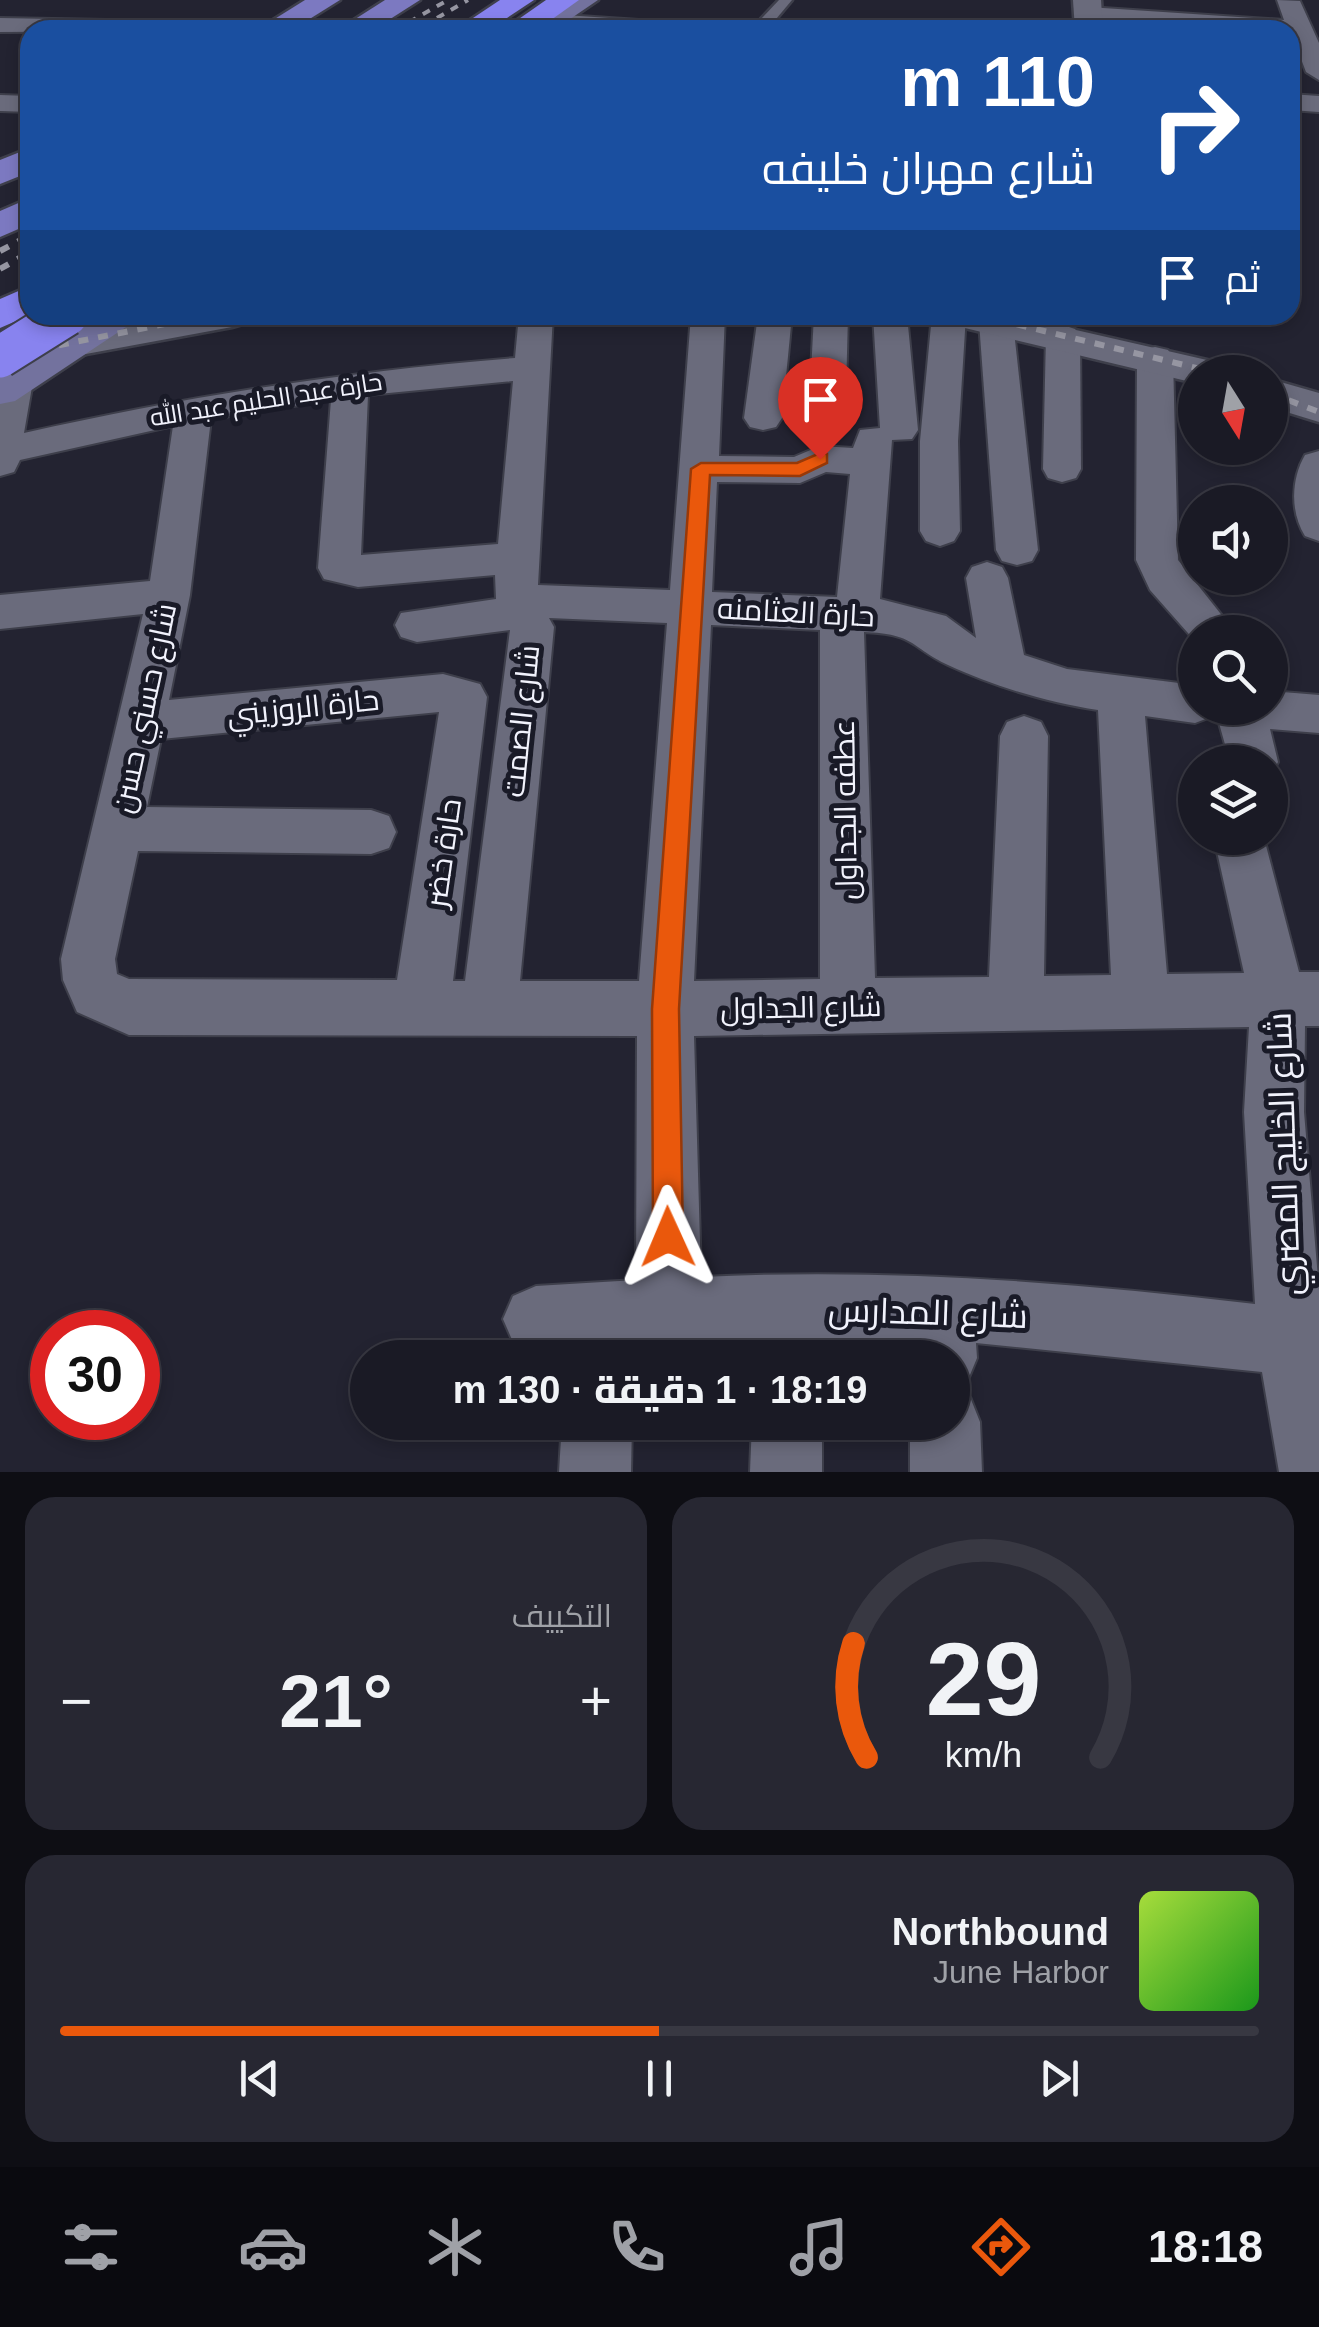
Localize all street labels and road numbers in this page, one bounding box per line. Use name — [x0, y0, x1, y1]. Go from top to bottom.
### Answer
street label: حارة عبد الحليم عبد الله — [148, 365, 385, 435]
street label: حارة العثامنه — [716, 591, 876, 634]
street label: شارع حسني حسن — [106, 600, 189, 817]
street label: شارع الصمت — [497, 643, 549, 799]
street label: حارة الروزيني — [225, 683, 381, 738]
street label: عطفه الجداول — [827, 720, 864, 900]
street label: حارة خضر — [419, 797, 468, 912]
street label: شارع الجداول — [720, 989, 882, 1029]
street label: شارع الخليج المصري — [1259, 1011, 1315, 1296]
street label: شارع المدارس — [827, 1289, 1029, 1339]

